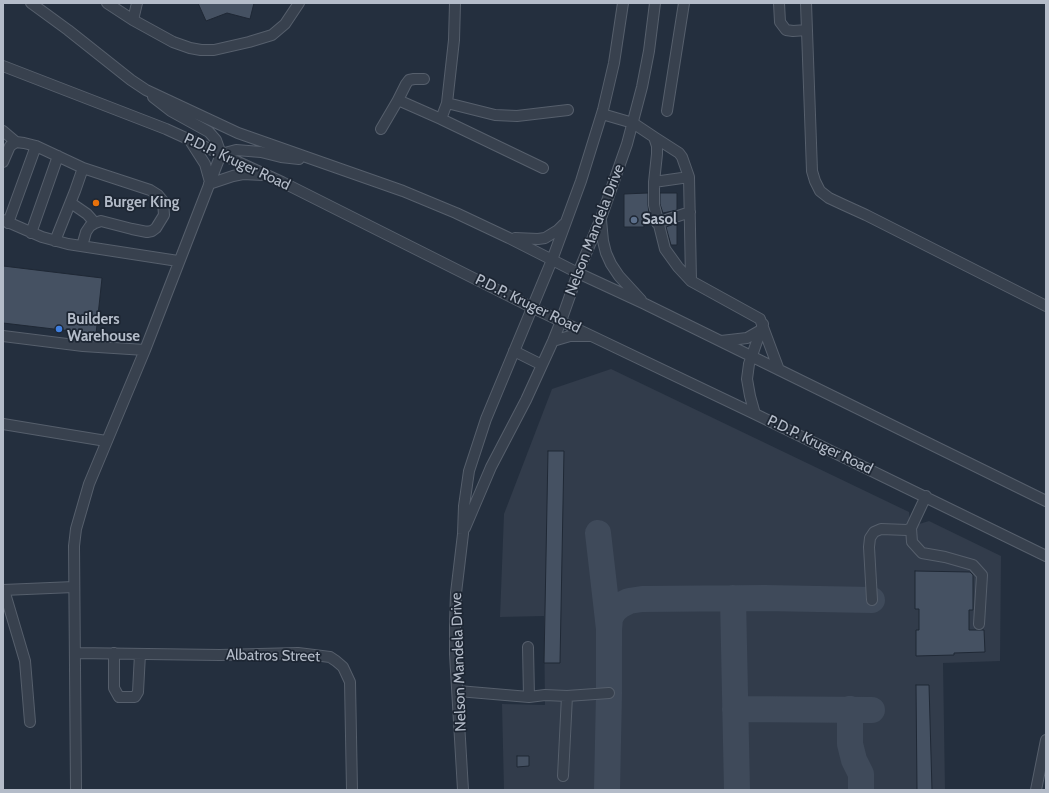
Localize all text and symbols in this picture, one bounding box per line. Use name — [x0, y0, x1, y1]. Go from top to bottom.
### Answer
street label: P.D.P. Kruger Road — [181, 130, 293, 194]
street label: Nelson Mandela Drive — [562, 162, 628, 298]
place label: Burger King — [104, 194, 179, 212]
marker: Burger King — [91, 198, 101, 208]
place label: Sasol — [642, 211, 677, 229]
marker: Sasol — [629, 215, 639, 225]
street label: P.D.P. Kruger Road — [472, 271, 584, 337]
place label: Builders Warehouse — [67, 311, 140, 346]
marker: Builders Warehouse — [54, 324, 64, 334]
street label: P.D.P. Kruger Road — [764, 412, 876, 478]
street label: Nelson Mandela Drive — [448, 592, 470, 732]
street label: Albatros Street — [226, 646, 320, 666]

